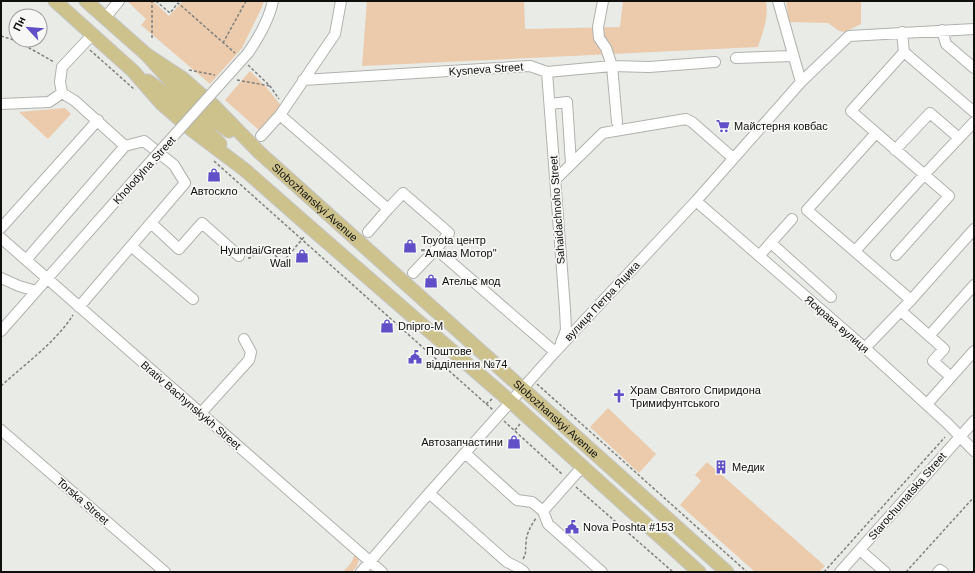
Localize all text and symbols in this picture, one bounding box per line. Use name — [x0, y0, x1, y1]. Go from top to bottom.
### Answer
north arrow — [8, 8, 48, 48]
text: Пн — [10, 14, 28, 33]
street label: Kysneva Street — [448, 60, 524, 78]
supermarket icon: Майстерня ковбас — [715, 118, 731, 134]
place label: Майстерня ковбас — [734, 120, 828, 132]
street label: Kholodylna Street — [110, 134, 178, 206]
street label: Sahaidachnoho Street — [547, 155, 567, 265]
street label: Slobozhanskyi Avenue — [270, 161, 360, 244]
shop icon: Автоскло — [206, 167, 222, 183]
place label: Автоскло — [190, 185, 238, 197]
place label: Toyota центр "Алмаз Мотор" — [421, 234, 497, 259]
shop icon: Toyota центр "Алмаз Мотор" — [402, 238, 418, 254]
place label: Hyundai/Great Wall — [220, 244, 291, 269]
shop icon: Hyundai/Great Wall — [294, 248, 310, 264]
street label: вулиця Петра Яцика — [562, 258, 643, 343]
shop icon: Ательє мод — [423, 273, 439, 289]
place label: Ательє мод — [442, 275, 501, 287]
street label: Яскрава вулиця — [802, 293, 872, 355]
shop icon: Dnipro-M — [379, 318, 395, 334]
place label: Dnipro-M — [398, 320, 443, 332]
place label: Поштове відділення №74 — [426, 345, 507, 370]
public building icon: Поштове відділення №74 — [407, 349, 423, 365]
street label: Brativ Bachynskykh Street — [139, 358, 243, 452]
street label: Slobozhanskyi Avenue — [511, 377, 601, 460]
place label: Храм Святого Спиридона Тримифунтського — [630, 384, 762, 409]
church icon: Храм Святого Спиридона Тримифунтського — [611, 388, 627, 404]
shop icon: Автозапчастини — [506, 434, 522, 450]
place label: Автозапчастини — [421, 436, 503, 448]
street label: Starochumatska Street — [866, 450, 948, 542]
building icon: Медик — [713, 459, 729, 475]
place label: Медик — [732, 461, 765, 473]
street label: Torska Street — [55, 475, 111, 527]
public building icon: Nova Poshta #153 — [564, 519, 580, 535]
place label: Nova Poshta #153 — [583, 521, 674, 533]

